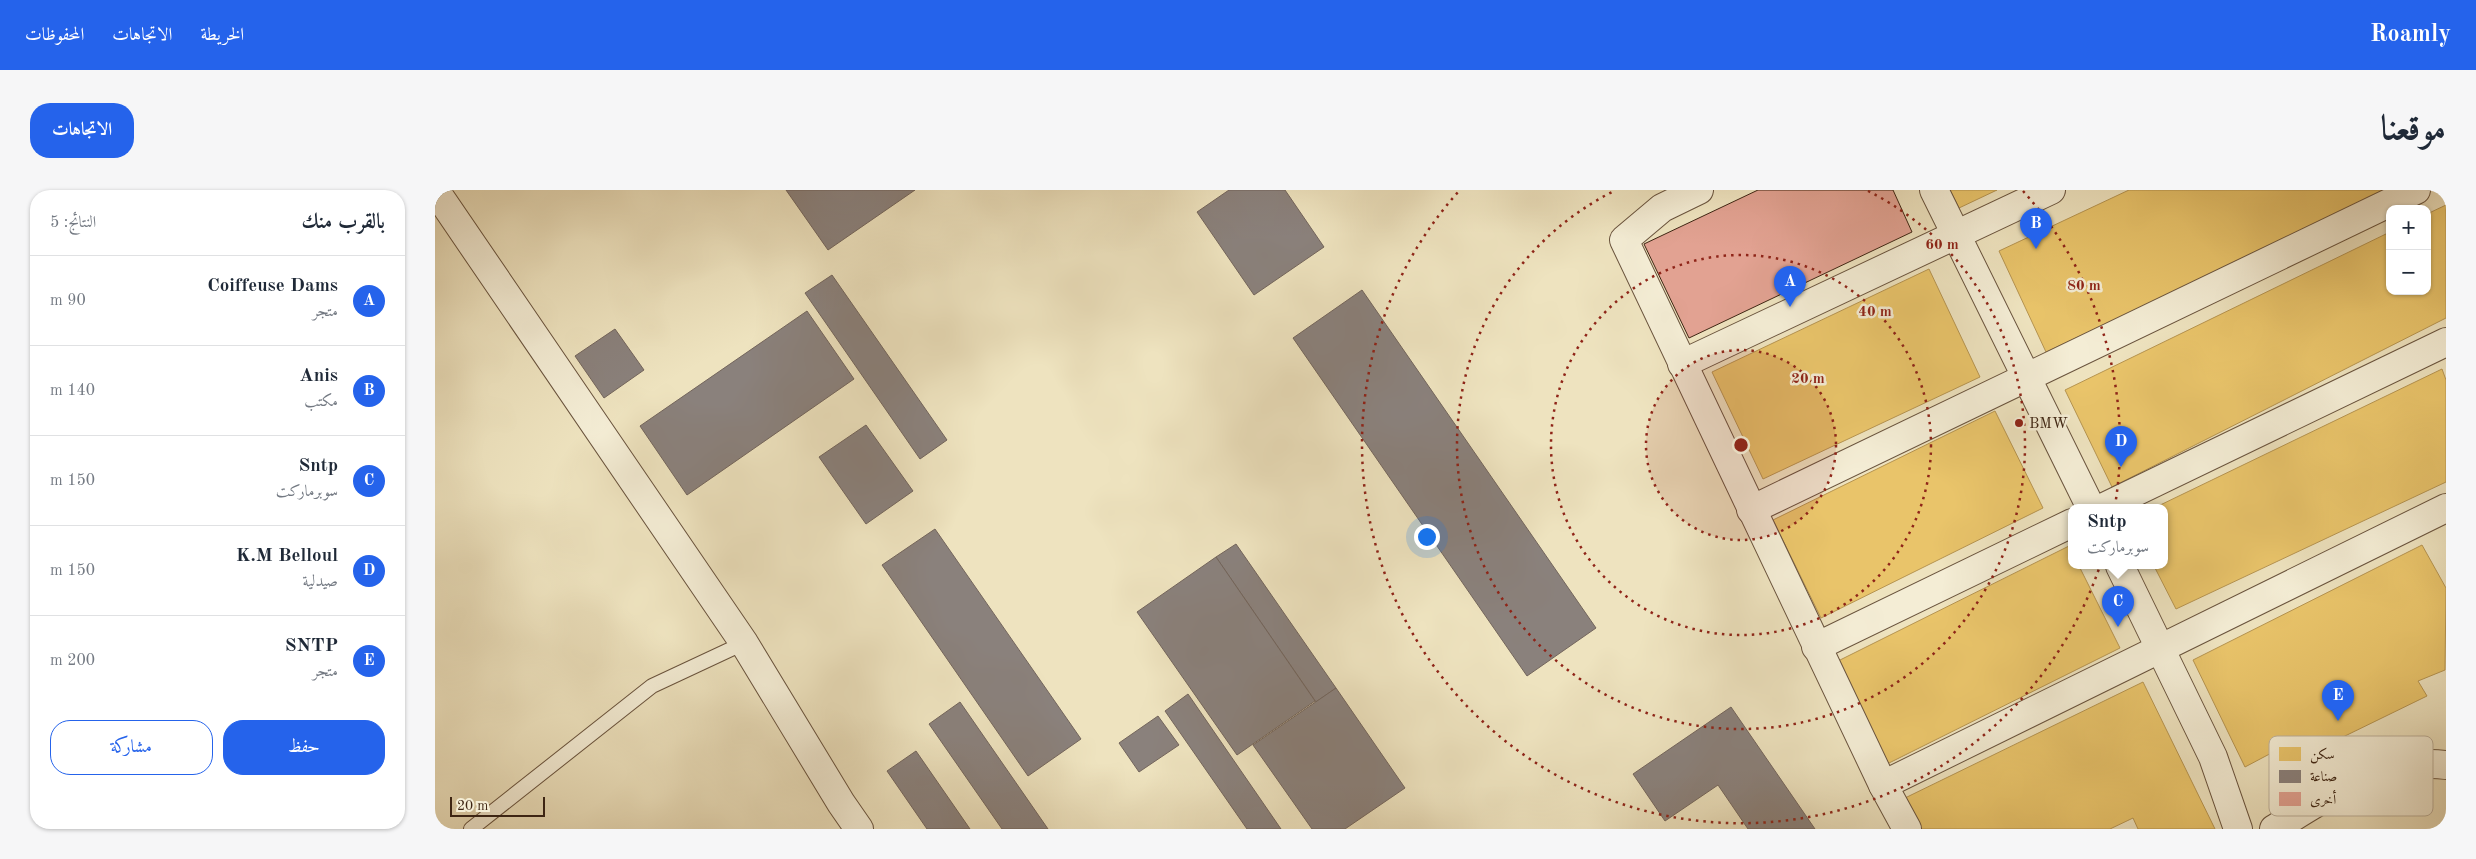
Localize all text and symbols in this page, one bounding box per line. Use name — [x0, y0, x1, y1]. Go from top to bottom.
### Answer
text: Roamly — [2370, 23, 2451, 47]
text: المحفوظات — [25, 26, 84, 44]
text: الاتجاهات — [112, 26, 172, 44]
text: الخريطة — [200, 26, 244, 44]
button: الاتجاهات — [30, 103, 134, 158]
text: موقعنا — [2381, 112, 2446, 147]
map controls — [2386, 205, 2431, 295]
button: + — [2386, 205, 2431, 250]
pin: B — [2020, 208, 2052, 249]
text: بالقرب منك — [302, 212, 385, 233]
text: النتائج: 5 — [50, 215, 96, 231]
text: 60 m — [1925, 238, 1959, 253]
button: − — [2386, 250, 2431, 295]
pin: A — [1774, 266, 1806, 307]
text: Coiffeuse Dams — [207, 277, 338, 296]
text: 80 m — [2067, 279, 2101, 294]
text: 90 m — [50, 293, 86, 309]
text: A — [363, 293, 375, 309]
text: متجر — [313, 304, 338, 320]
text: 40 m — [1858, 305, 1892, 320]
text: Anis — [299, 367, 338, 386]
text: 20 m — [1791, 372, 1825, 387]
text: 140 m — [50, 383, 95, 399]
text: B — [363, 383, 375, 399]
text: مكتب — [304, 394, 338, 410]
marker: BMW — [2013, 417, 2025, 429]
place label: BMW — [2029, 417, 2068, 432]
pin: D — [2105, 426, 2137, 467]
centre of rings — [1732, 436, 1750, 454]
text: Sntp — [298, 457, 338, 476]
text: 150 m — [50, 473, 95, 489]
text: C — [364, 473, 374, 489]
text: سوبرماركت — [276, 484, 338, 500]
popup — [2068, 504, 2168, 569]
text: Sntp — [2087, 513, 2127, 532]
your location — [1414, 524, 1440, 550]
text: سوبرماركت — [2087, 540, 2149, 556]
text: K.M Belloul — [236, 547, 338, 566]
text: 150 m — [50, 563, 95, 579]
text: D — [363, 563, 375, 579]
text: صيدلية — [303, 574, 338, 590]
pin: C — [2102, 586, 2134, 627]
text: SNTP — [285, 637, 338, 656]
text: 200 m — [50, 653, 95, 669]
text: E — [363, 653, 375, 669]
text: متجر — [313, 664, 338, 680]
pin: E — [2322, 680, 2354, 721]
button: مشاركة — [50, 720, 213, 775]
button: حفظ — [223, 720, 385, 775]
legend — [2269, 736, 2433, 816]
text: سكن — [2310, 747, 2335, 764]
text: صناعة — [2310, 770, 2337, 784]
text: أخرى — [2310, 789, 2337, 808]
scale bar — [450, 794, 545, 817]
text: 20 m — [457, 799, 488, 813]

